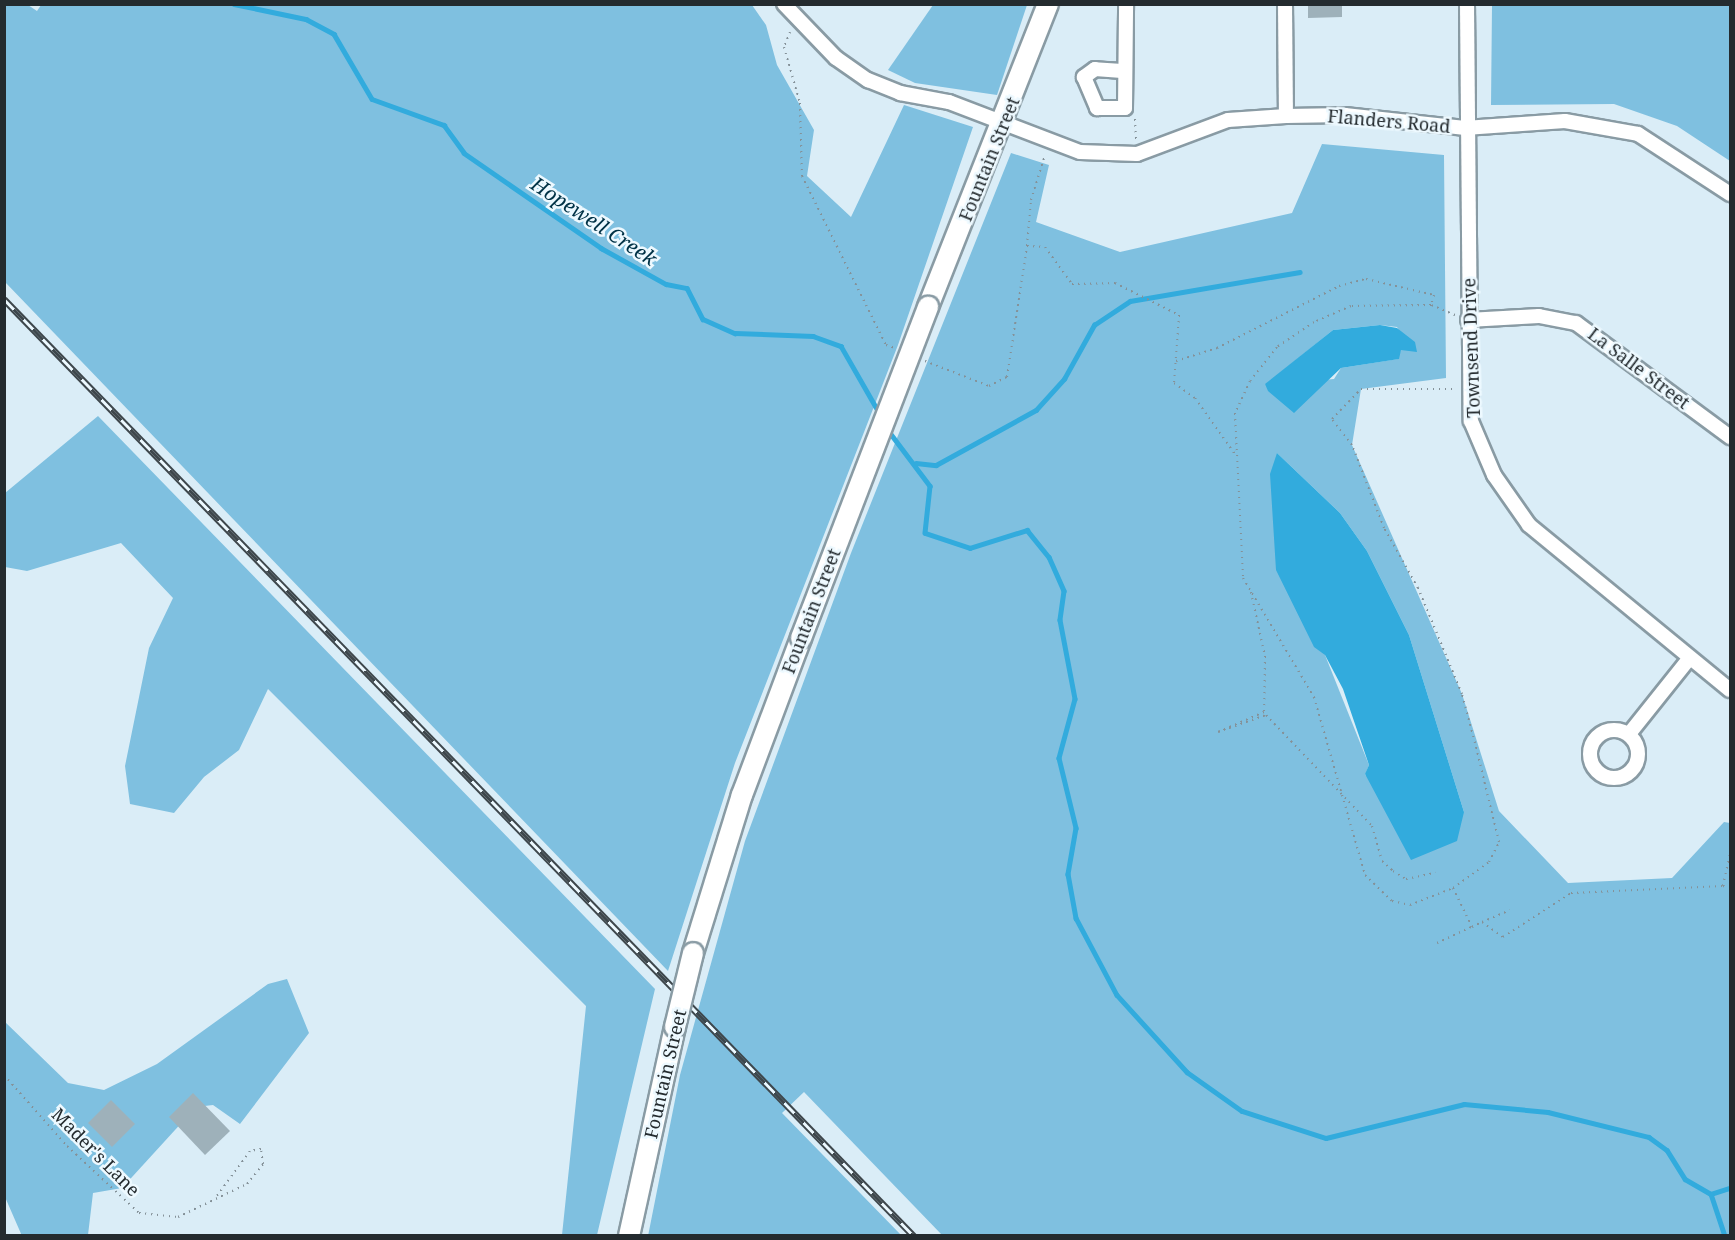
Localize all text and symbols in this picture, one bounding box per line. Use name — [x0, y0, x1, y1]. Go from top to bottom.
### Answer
street label: Fountain Street — [954, 94, 1024, 224]
street label: Flanders Road — [1327, 105, 1451, 137]
water label: Hopewell Creek — [527, 171, 661, 271]
street label: Townsend Drive — [1458, 278, 1484, 418]
street label: La Salle Street — [1584, 323, 1694, 413]
street label: Fountain Street — [777, 545, 845, 677]
street label: Fountain Street — [640, 1007, 690, 1141]
street label: Mader's Lane — [48, 1104, 144, 1200]

